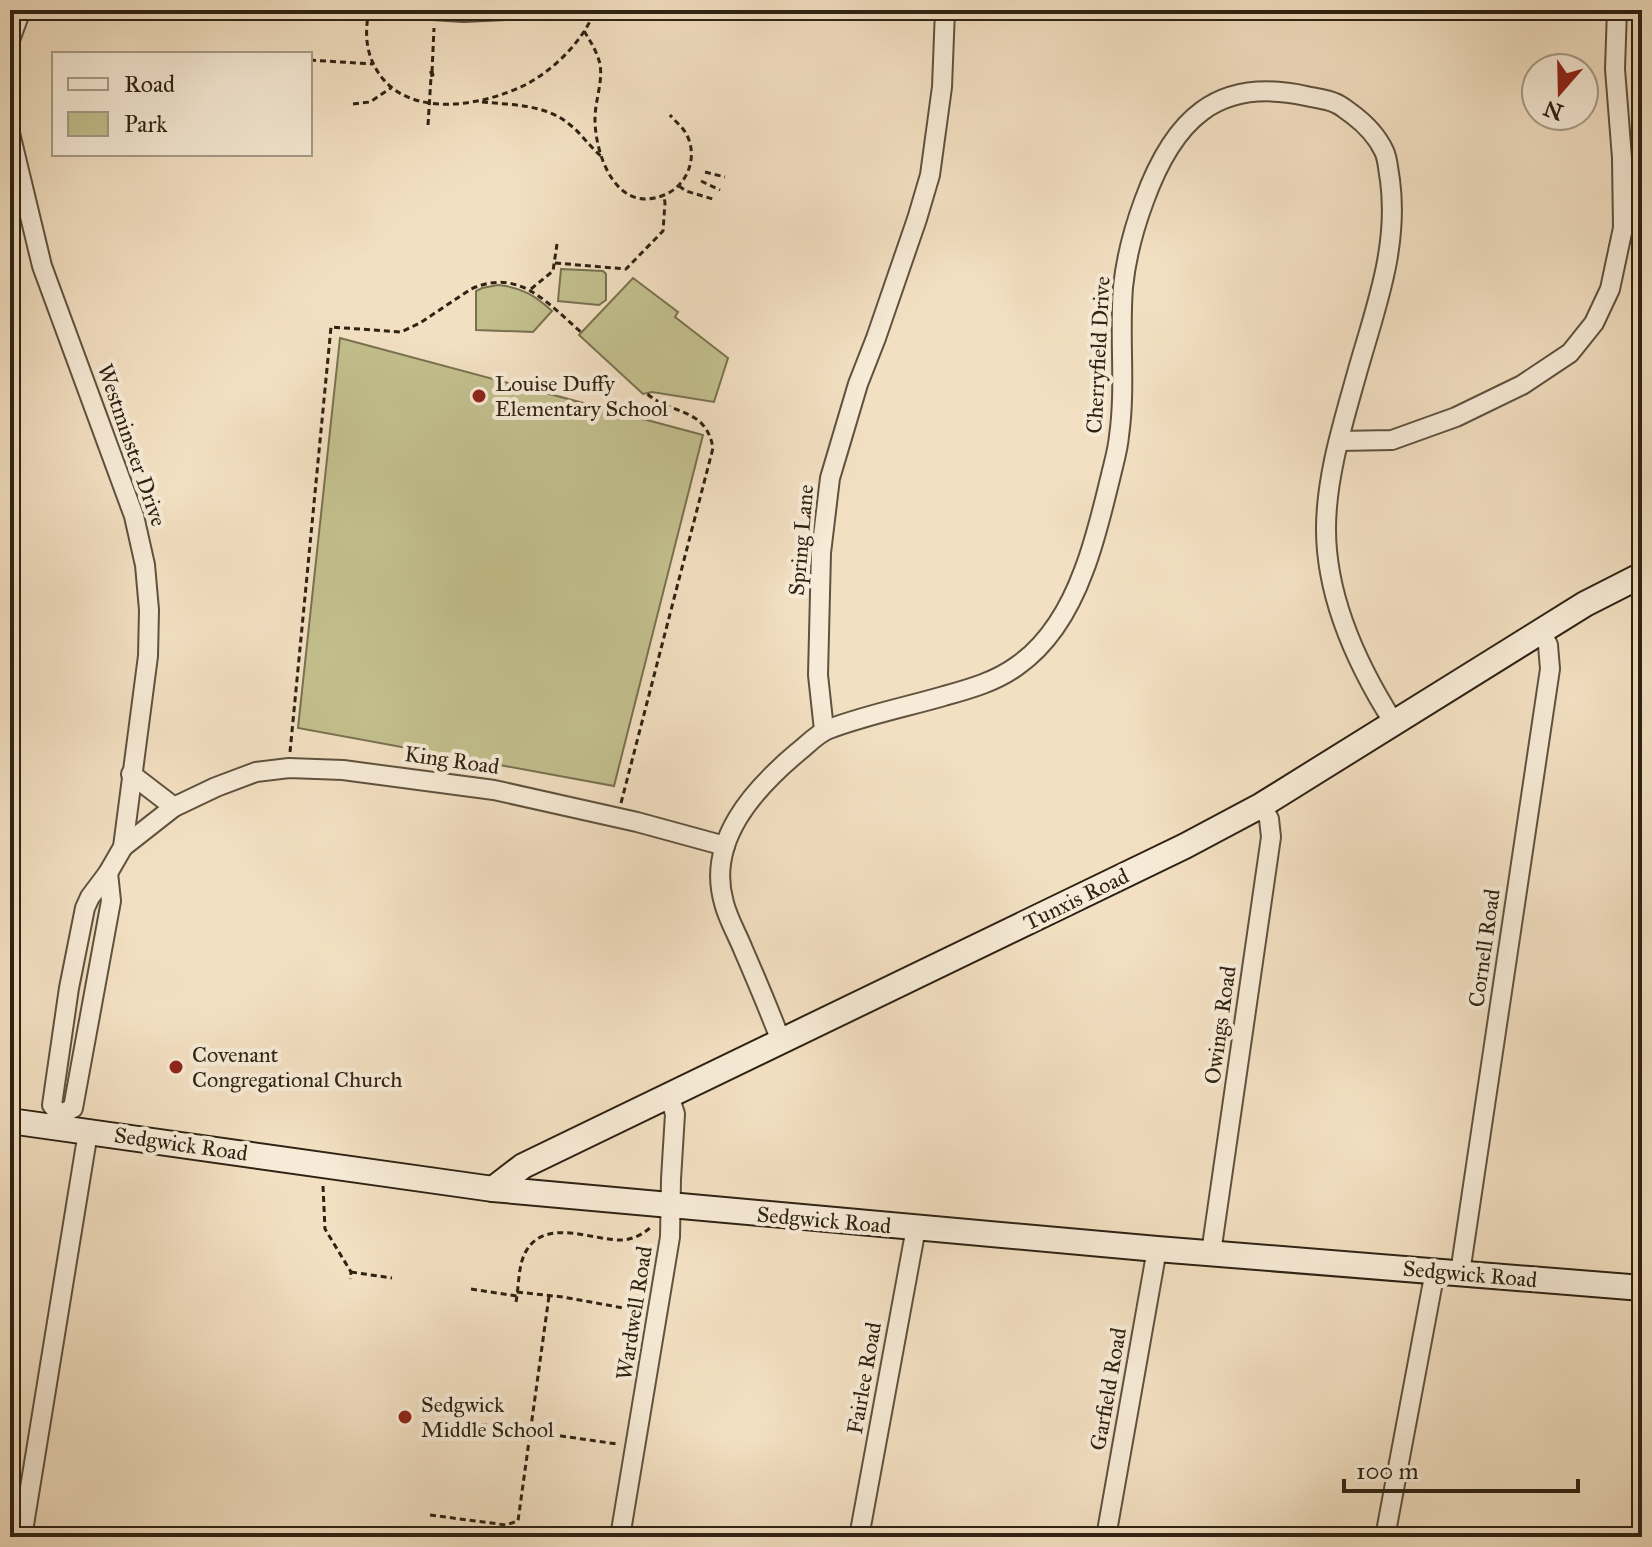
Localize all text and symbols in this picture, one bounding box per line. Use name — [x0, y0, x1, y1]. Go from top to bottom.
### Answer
legend — [52, 52, 312, 156]
north arrow — [1520, 52, 1600, 132]
text: Road — [124, 69, 175, 99]
text: N — [1540, 94, 1567, 126]
text: Park — [124, 109, 168, 139]
street label: Cherryfield Drive — [1080, 276, 1116, 434]
street label: Westminster Drive — [92, 360, 172, 530]
place label: Louise Duffy Elementary School — [495, 370, 668, 422]
marker: Louise Duffy Elementary School — [470, 387, 488, 405]
street label: Spring Lane — [783, 483, 819, 597]
street label: King Road — [403, 740, 501, 780]
street label: Tunxis Road — [1019, 862, 1133, 936]
street label: Cornell Road — [1462, 887, 1506, 1009]
street label: Owings Road — [1198, 964, 1242, 1086]
place label: Covenant Congregational Church — [192, 1041, 403, 1093]
marker: Covenant Congregational Church — [167, 1058, 185, 1076]
street label: Sedgwick Road — [112, 1121, 250, 1167]
street label: Sedgwick Road — [756, 1201, 892, 1239]
street label: Wardwell Road — [610, 1244, 658, 1382]
street label: Sedgwick Road — [1402, 1255, 1538, 1293]
street label: Fairlee Road — [841, 1320, 887, 1436]
street label: Garfield Road — [1084, 1326, 1132, 1452]
place label: Sedgwick Middle School — [421, 1391, 554, 1443]
marker: Sedgwick Middle School — [396, 1408, 414, 1426]
scale bar — [1344, 1443, 1578, 1493]
text: 100 m — [1356, 1456, 1419, 1486]

